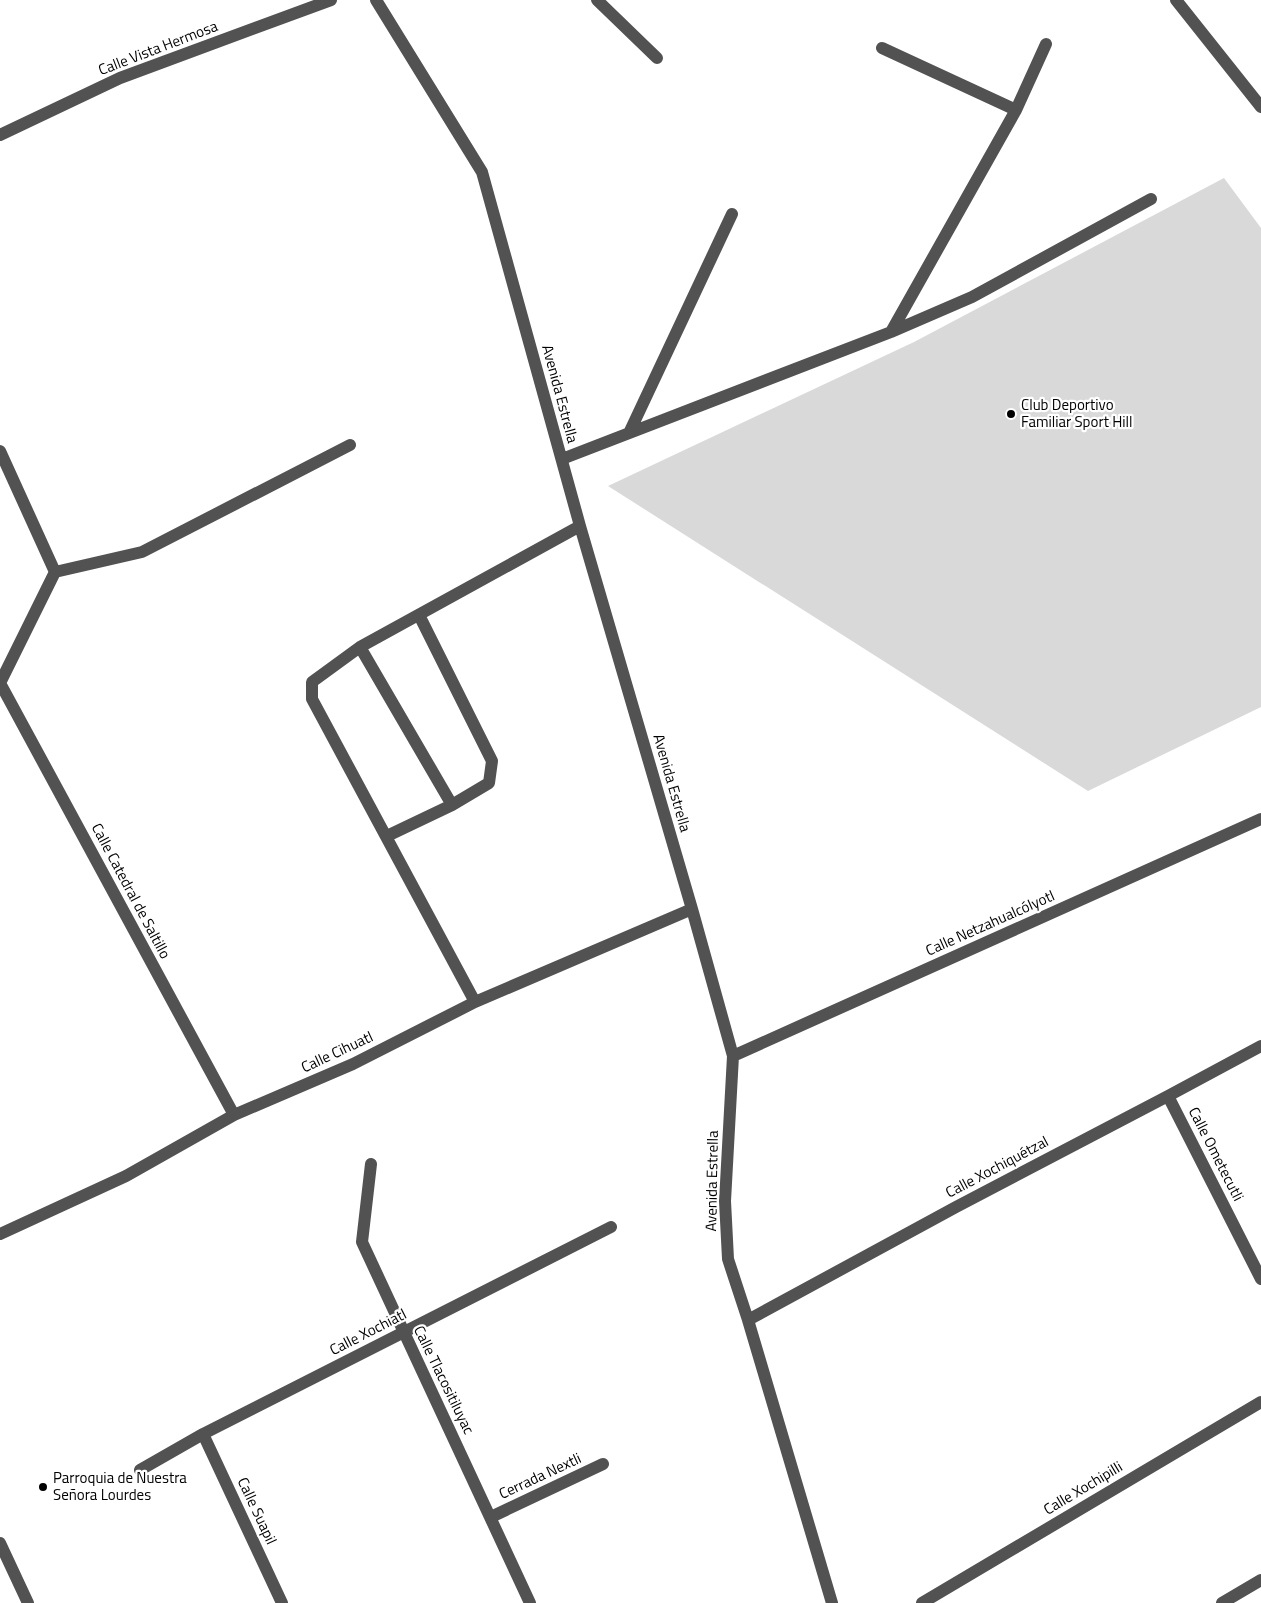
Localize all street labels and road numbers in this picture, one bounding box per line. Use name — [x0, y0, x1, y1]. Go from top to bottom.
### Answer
street label: Calle Vista Hermosa — [95, 14, 221, 81]
street label: Avenida Estrella — [536, 342, 585, 446]
street label: Avenida Estrella — [648, 731, 698, 835]
street label: Calle Catedral de Saltillo — [86, 819, 177, 963]
street label: Calle Netzahualcólyotl — [922, 884, 1058, 961]
street label: Calle Cihuatl — [297, 1025, 377, 1078]
street label: Calle Ometecutli — [1183, 1103, 1250, 1205]
street label: Avenida Estrella — [699, 1130, 724, 1232]
street label: Calle Xochiquétzal — [941, 1130, 1052, 1203]
street label: Calle Xochiatl — [325, 1302, 410, 1361]
street label: Calle Tlacositiluyac — [408, 1322, 481, 1438]
street label: Cerrada Nextli — [495, 1446, 585, 1505]
street label: Calle Xochipilli — [1039, 1455, 1127, 1520]
street label: Calle Suapil — [232, 1473, 283, 1548]

